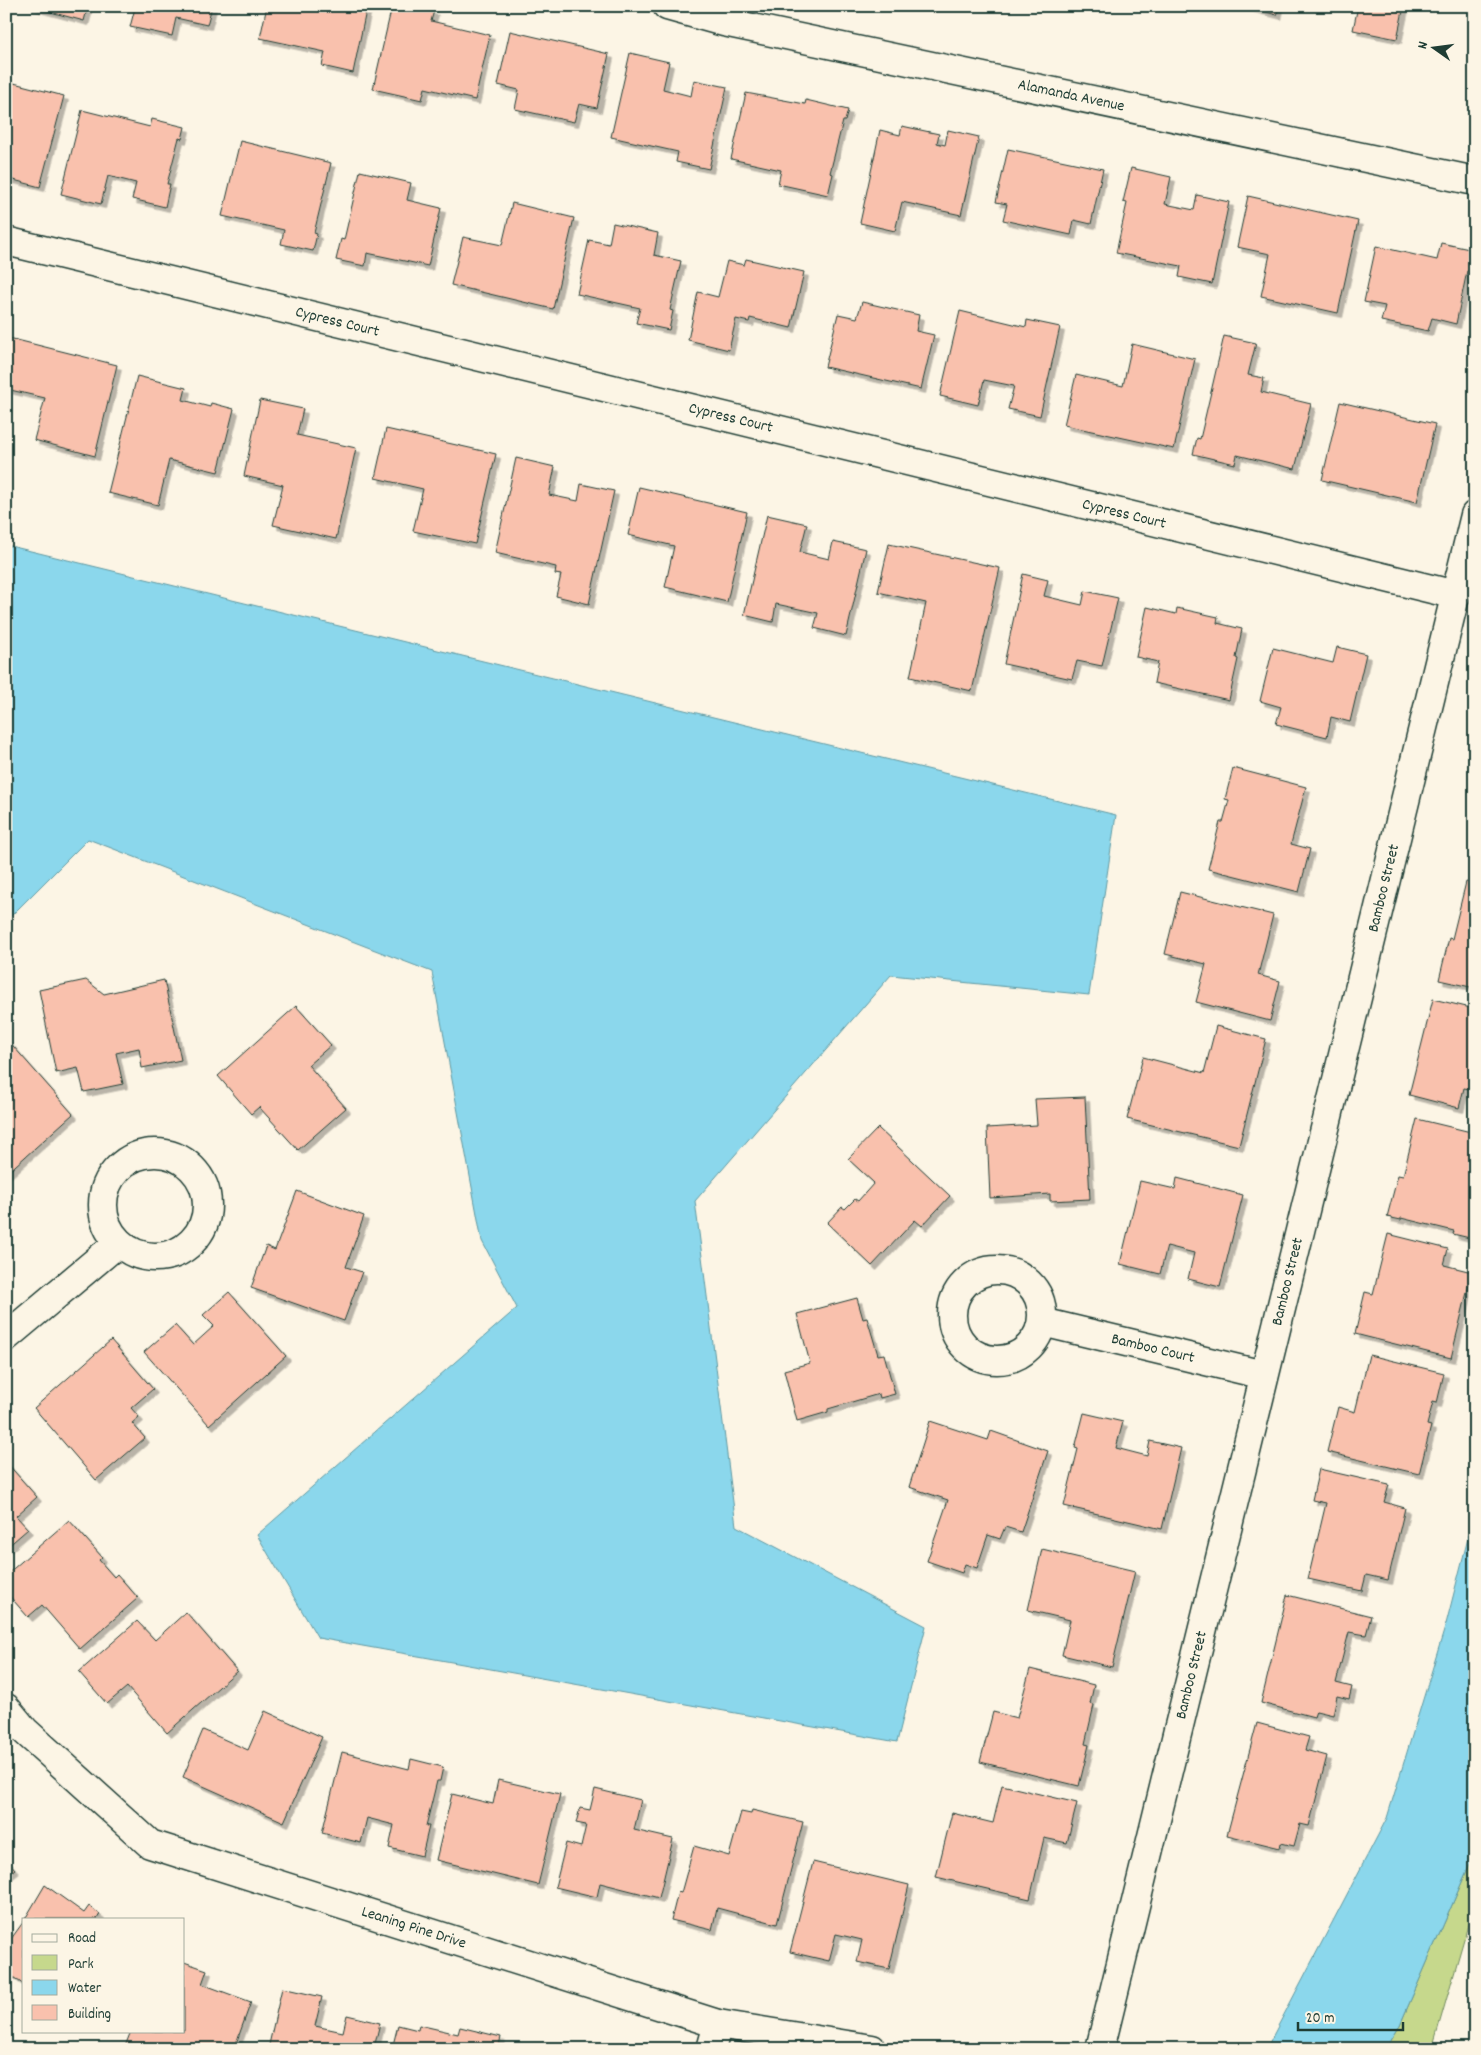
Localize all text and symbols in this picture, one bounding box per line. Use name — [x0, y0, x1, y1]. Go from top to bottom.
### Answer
north arrow — [1408, 22, 1458, 72]
text: N — [1413, 39, 1434, 51]
street label: Alamanda Avenue — [1016, 73, 1127, 118]
street label: Cypress Court — [293, 301, 382, 343]
street label: Cypress Court — [686, 397, 775, 439]
street label: Cypress Court — [1080, 493, 1169, 535]
street label: Bamboo Street — [1362, 842, 1406, 935]
street label: Bamboo Street — [1266, 1235, 1309, 1328]
street label: Bamboo Court — [1109, 1327, 1197, 1370]
street label: Bamboo Street — [1170, 1629, 1213, 1721]
street label: Leaning Pine Drive — [358, 1900, 469, 1955]
legend — [22, 1918, 185, 2032]
text: Road — [68, 1928, 96, 1950]
text: Park — [68, 1954, 94, 1976]
text: Water — [68, 1978, 102, 2000]
scale bar — [1298, 2000, 1404, 2032]
text: Building — [68, 2004, 111, 2026]
text: 20 m — [1306, 2008, 1334, 2030]

